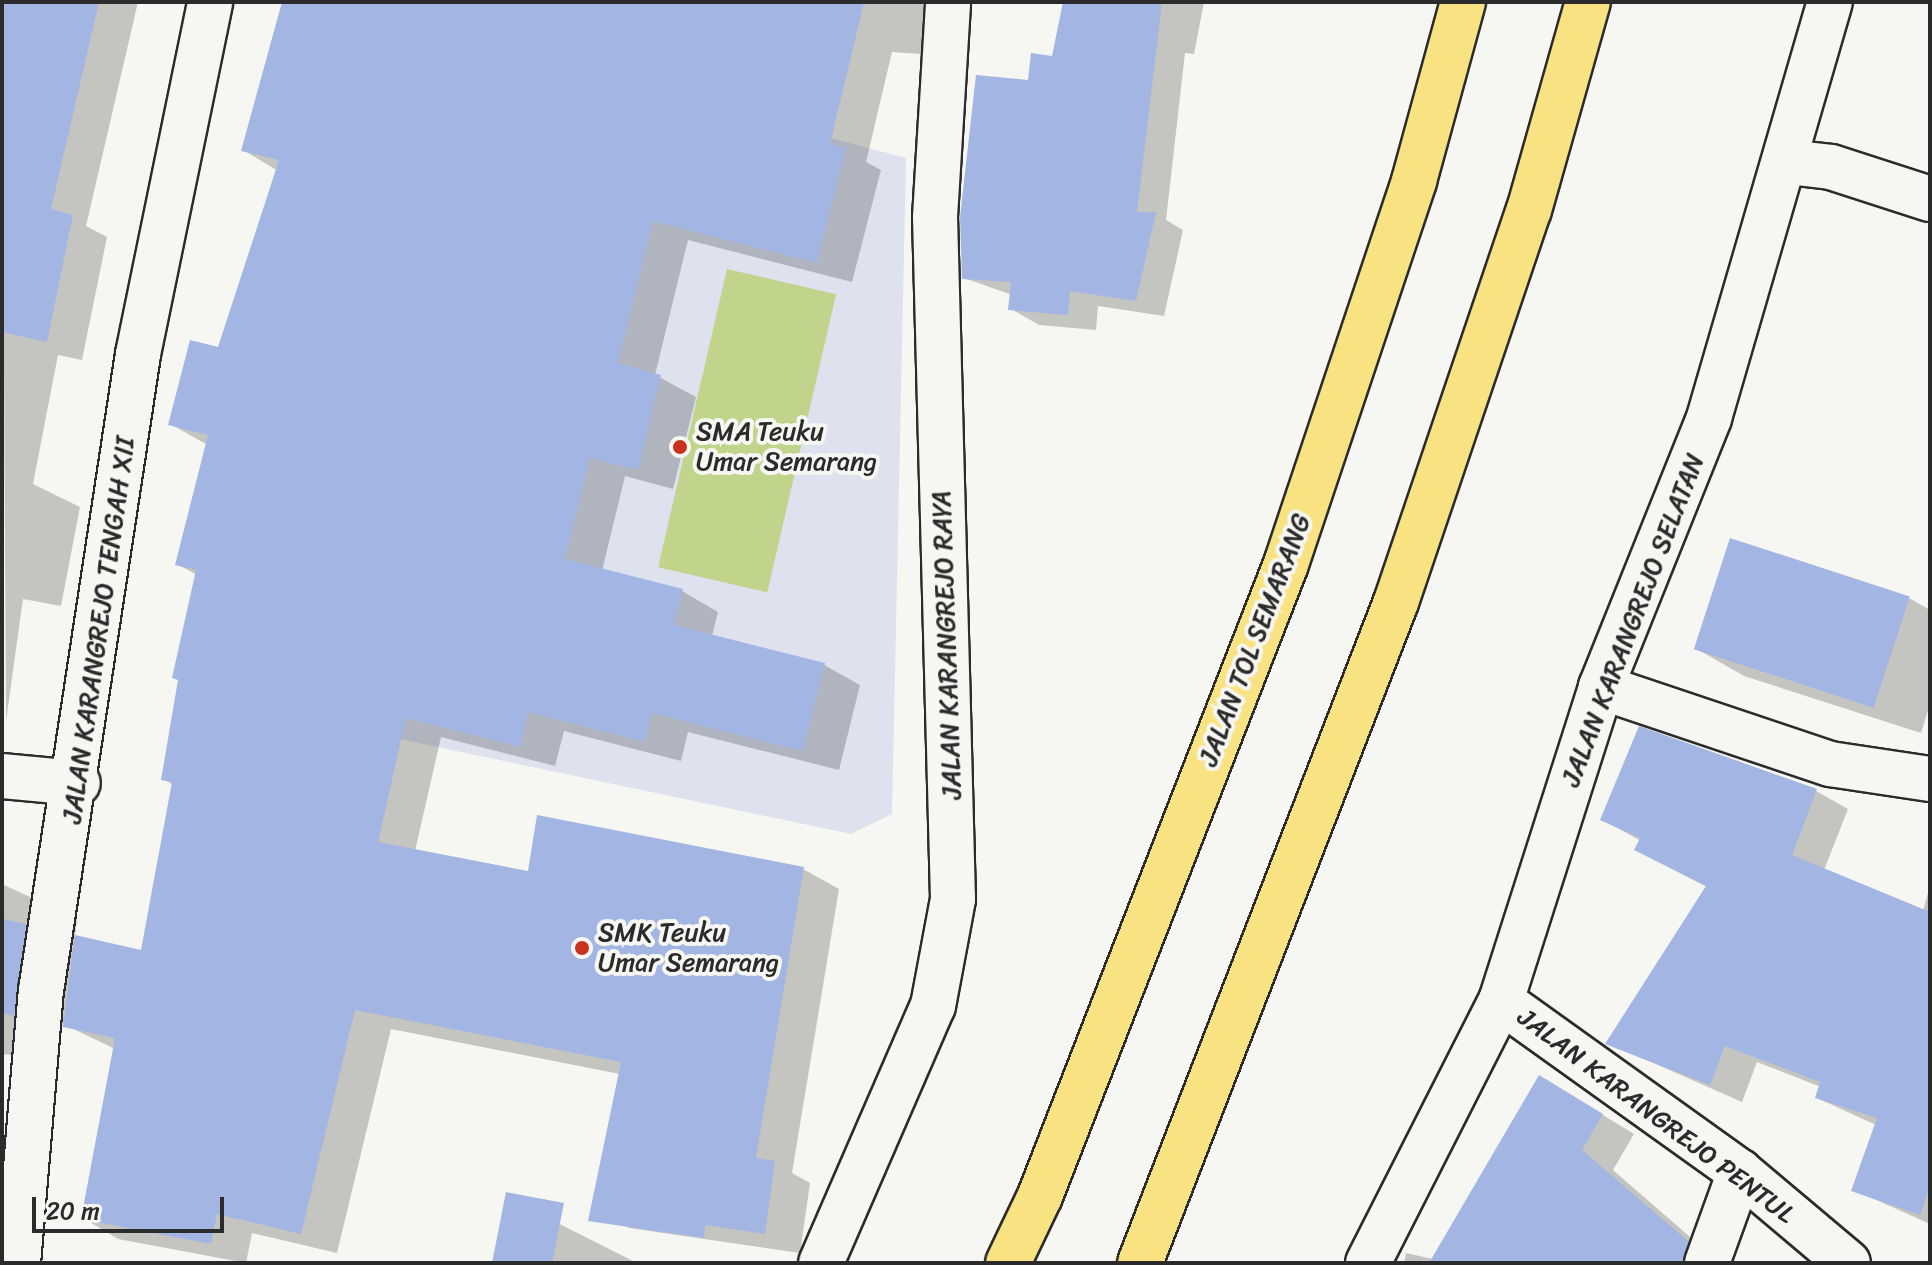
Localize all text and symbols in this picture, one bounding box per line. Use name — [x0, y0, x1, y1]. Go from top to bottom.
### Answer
place label: SMA Teuku Umar Semarang — [696, 416, 877, 478]
street label: JALAN KARANGREJO TENGAH XII — [56, 435, 142, 825]
marker: SMA Teuku Umar Semarang — [671, 438, 689, 456]
street label: JALAN KARANGREJO SELATAN — [1555, 449, 1711, 791]
street label: JALAN KARANGREJO RAYA — [926, 490, 968, 800]
street label: JALAN TOL SEMARANG — [1192, 508, 1318, 772]
place label: SMK Teuku Umar Semarang — [598, 917, 779, 978]
marker: SMK Teuku Umar Semarang — [573, 939, 591, 957]
street label: JALAN KARANGREJO PENTUL — [1512, 1002, 1800, 1230]
scale bar — [36, 1181, 228, 1231]
text: 20 m — [46, 1190, 100, 1232]

